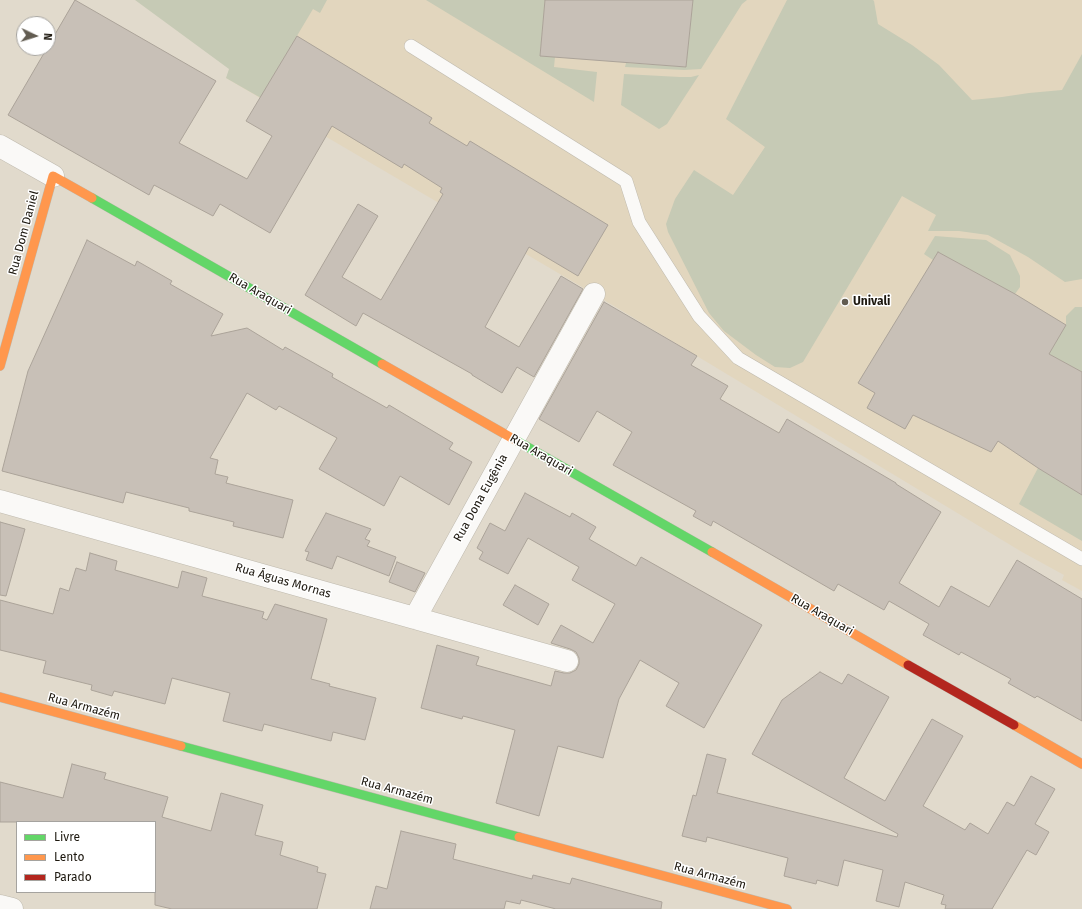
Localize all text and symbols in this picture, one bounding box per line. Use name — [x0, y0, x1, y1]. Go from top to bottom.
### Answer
north arrow — [16, 16, 56, 56]
text: N — [41, 33, 54, 41]
street label: Rua Dom Daniel — [6, 189, 42, 277]
street label: Rua Araquari — [226, 270, 294, 318]
place label: Univali — [853, 295, 890, 309]
marker: Univali — [840, 297, 850, 307]
street label: Rua Araquari — [507, 431, 575, 479]
street label: Rua Dona Eugênia — [451, 452, 511, 544]
street label: Rua Águas Mornas — [233, 560, 333, 602]
street label: Rua Araquari — [788, 591, 856, 639]
street label: Rua Armazém — [46, 690, 122, 724]
street label: Rua Armazém — [359, 774, 435, 808]
legend — [16, 821, 156, 893]
text: Livre — [54, 830, 80, 844]
text: Lento — [54, 850, 84, 864]
street label: Rua Armazém — [672, 859, 748, 893]
text: Parado — [54, 870, 92, 884]

